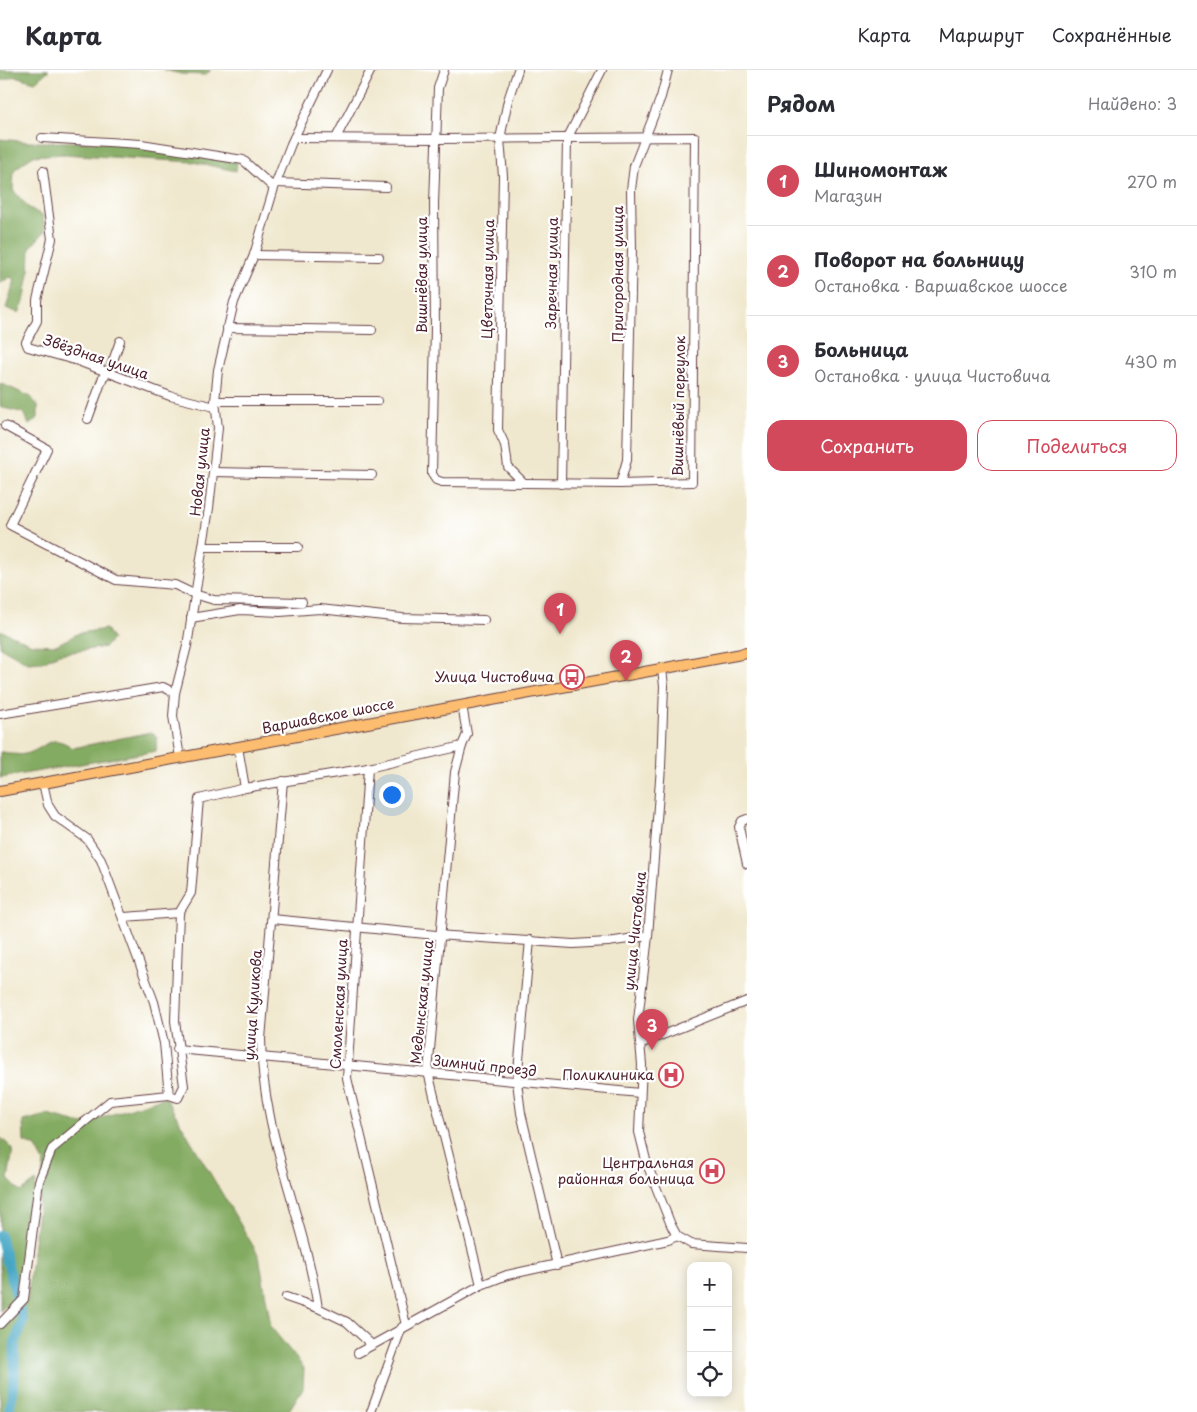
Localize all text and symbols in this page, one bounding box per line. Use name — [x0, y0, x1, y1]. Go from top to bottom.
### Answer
text: Карта — [25, 17, 102, 53]
text: Карта — [858, 21, 910, 48]
text: Маршрут — [938, 21, 1024, 48]
text: Сохранённые — [1052, 21, 1172, 48]
text: Рядом — [767, 87, 835, 119]
text: Найдено: 3 — [1088, 91, 1177, 115]
text: Шиномонтаж — [814, 155, 947, 183]
text: 1 — [779, 169, 787, 193]
text: 270 m — [1127, 169, 1177, 193]
text: Магазин — [814, 183, 883, 207]
street label: Пригородная улица — [607, 205, 628, 342]
street label: Вишнёвая улица — [411, 217, 432, 333]
street label: Заречная улица — [540, 217, 563, 329]
street label: Цветочная улица — [476, 219, 499, 339]
text: Поворот на больницу — [814, 245, 1024, 273]
text: 2 — [777, 259, 789, 283]
text: 310 m — [1129, 259, 1177, 283]
text: Остановка · Варшавское шоссе — [814, 273, 1067, 297]
street label: Звёздная улица — [41, 329, 152, 384]
street label: Вишнёвый переулок — [667, 335, 690, 476]
text: Больница — [814, 335, 909, 363]
text: 3 — [778, 349, 788, 373]
text: 430 m — [1125, 349, 1177, 373]
text: Остановка · улица Чистовича — [814, 363, 1050, 387]
button: Сохранить — [767, 420, 967, 471]
button: Поделиться — [977, 420, 1177, 471]
street label: Новая улица — [184, 426, 215, 517]
pin: 1 — [544, 593, 576, 634]
pin: 2 — [610, 640, 642, 681]
bus stop icon: Улица Чистовича — [559, 664, 585, 690]
place label: Улица Чистовича — [435, 666, 554, 687]
street label: Варшавское шоссе — [260, 692, 396, 739]
your location — [379, 782, 405, 808]
street label: улица Чистовича — [618, 870, 651, 991]
street label: Смоленская улица — [325, 938, 352, 1070]
street label: Медынская улица — [405, 939, 438, 1065]
street label: улица Куликова — [238, 949, 267, 1061]
pin: 3 — [636, 1009, 668, 1050]
street label: Зимний проезд — [432, 1050, 538, 1081]
hospital icon: Поликлиника — [658, 1062, 684, 1088]
place label: Поликлиника — [562, 1064, 654, 1085]
place label: Центральная районная больница — [557, 1152, 694, 1189]
hospital icon: Центральная районная больница — [699, 1158, 725, 1184]
map controls — [687, 1262, 732, 1397]
button: + — [687, 1262, 732, 1307]
button: − — [687, 1307, 732, 1352]
button: locate — [687, 1352, 732, 1397]

